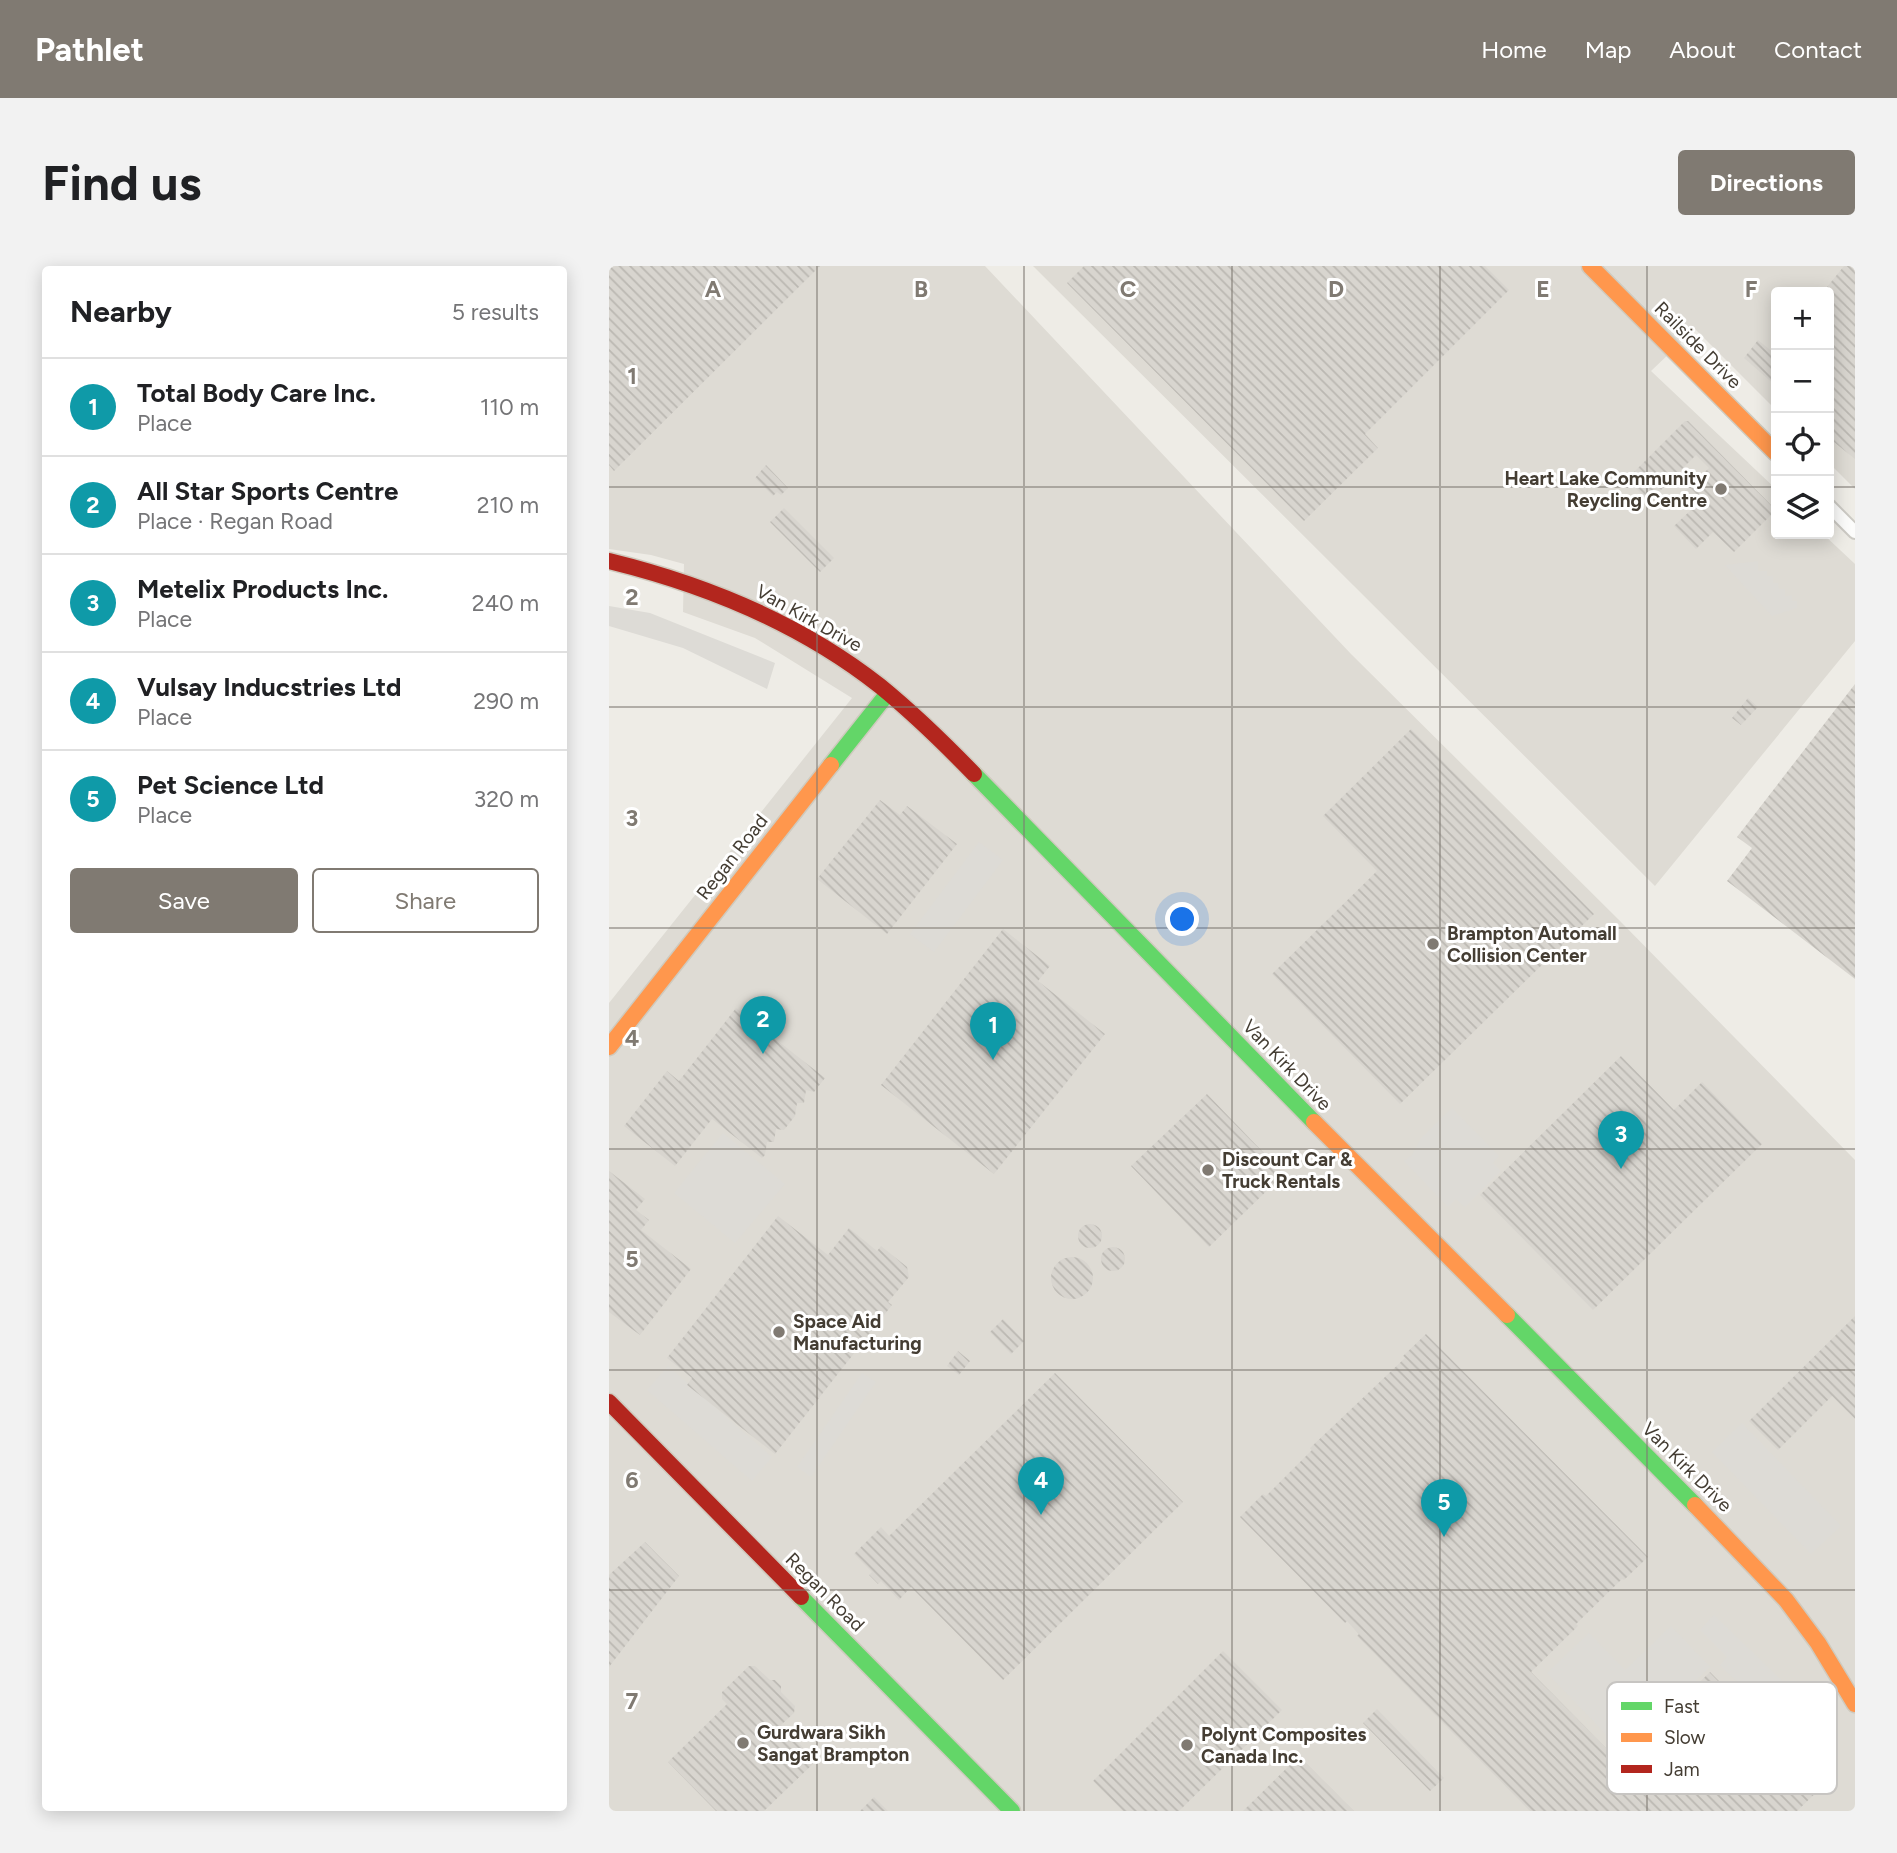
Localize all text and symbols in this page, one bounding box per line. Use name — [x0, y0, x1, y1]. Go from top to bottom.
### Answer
text: Pathlet — [35, 30, 144, 69]
text: Home — [1481, 35, 1547, 64]
text: Map — [1585, 35, 1631, 64]
text: About — [1669, 35, 1736, 64]
text: Contact — [1774, 35, 1862, 64]
button: Directions — [1678, 150, 1855, 215]
text: Find us — [42, 153, 201, 212]
text: A — [705, 275, 722, 303]
text: B — [914, 275, 928, 303]
text: C — [1120, 275, 1137, 303]
text: D — [1328, 275, 1344, 303]
text: E — [1536, 275, 1550, 303]
text: F — [1745, 275, 1758, 303]
map controls — [1771, 287, 1834, 539]
button: + — [1771, 287, 1834, 350]
text: Nearby — [70, 293, 172, 330]
street label: Railside Drive — [1650, 297, 1746, 393]
text: 5 results — [452, 298, 539, 326]
button: − — [1771, 350, 1834, 413]
text: 1 — [627, 362, 637, 390]
text: Total Body Care Inc. — [137, 377, 376, 409]
text: 1 — [88, 393, 98, 421]
text: 110 m — [480, 393, 539, 421]
text: Place — [137, 409, 192, 437]
button: locate — [1771, 413, 1834, 476]
place label: Heart Lake Community Reycling Centre — [1505, 467, 1707, 512]
text: All Star Sports Centre — [137, 475, 398, 507]
button: layers — [1771, 476, 1834, 539]
marker: Heart Lake Community Reycling Centre — [1713, 481, 1729, 497]
text: 2 — [86, 491, 100, 519]
text: 210 m — [477, 491, 539, 519]
text: Place · Regan Road — [137, 507, 333, 535]
text: Metelix Products Inc. — [137, 573, 388, 605]
street label: Van Kirk Drive — [752, 579, 866, 657]
text: 2 — [625, 583, 639, 611]
text: 3 — [87, 589, 99, 617]
text: 240 m — [472, 589, 539, 617]
text: Place — [137, 605, 192, 633]
text: Vulsay Inducstries Ltd — [137, 671, 402, 703]
text: 4 — [86, 687, 100, 715]
text: 290 m — [473, 687, 539, 715]
text: Place — [137, 703, 192, 731]
text: Pet Science Ltd — [137, 769, 324, 801]
text: 5 — [86, 785, 100, 813]
text: 320 m — [474, 785, 539, 813]
text: Place — [137, 801, 192, 829]
text: 3 — [626, 804, 638, 832]
street label: Regan Road — [691, 810, 773, 904]
button: Save — [70, 868, 298, 933]
button: Share — [312, 868, 539, 933]
your location — [1165, 902, 1199, 936]
place label: Brampton Automall Collision Center — [1447, 922, 1617, 967]
marker: Brampton Automall Collision Center — [1425, 936, 1441, 952]
pin: 2 — [740, 996, 786, 1054]
pin: 1 — [970, 1002, 1016, 1060]
street label: Van Kirk Drive — [1238, 1015, 1336, 1115]
text: 4 — [625, 1024, 639, 1052]
pin: 3 — [1598, 1111, 1644, 1169]
place label: Discount Car & Truck Rentals — [1222, 1148, 1353, 1193]
marker: Discount Car & Truck Rentals — [1200, 1162, 1216, 1178]
text: 5 — [625, 1245, 639, 1273]
place label: Space Aid Manufacturing — [793, 1310, 922, 1355]
marker: Space Aid Manufacturing — [771, 1324, 787, 1340]
street label: Van Kirk Drive — [1637, 1417, 1737, 1517]
pin: 4 — [1018, 1457, 1064, 1515]
text: 6 — [625, 1466, 639, 1494]
pin: 5 — [1421, 1479, 1467, 1537]
street label: Regan Road — [781, 1548, 869, 1636]
legend — [1607, 1682, 1837, 1794]
text: 7 — [626, 1687, 639, 1715]
text: Fast — [1664, 1695, 1700, 1718]
place label: Gurdwara Sikh Sangat Brampton — [757, 1721, 909, 1766]
place label: Polynt Composites Canada Inc. — [1201, 1723, 1367, 1768]
text: Slow — [1664, 1726, 1706, 1749]
marker: Gurdwara Sikh Sangat Brampton — [735, 1735, 751, 1751]
marker: Polynt Composites Canada Inc. — [1179, 1737, 1195, 1753]
text: Jam — [1664, 1758, 1700, 1781]

